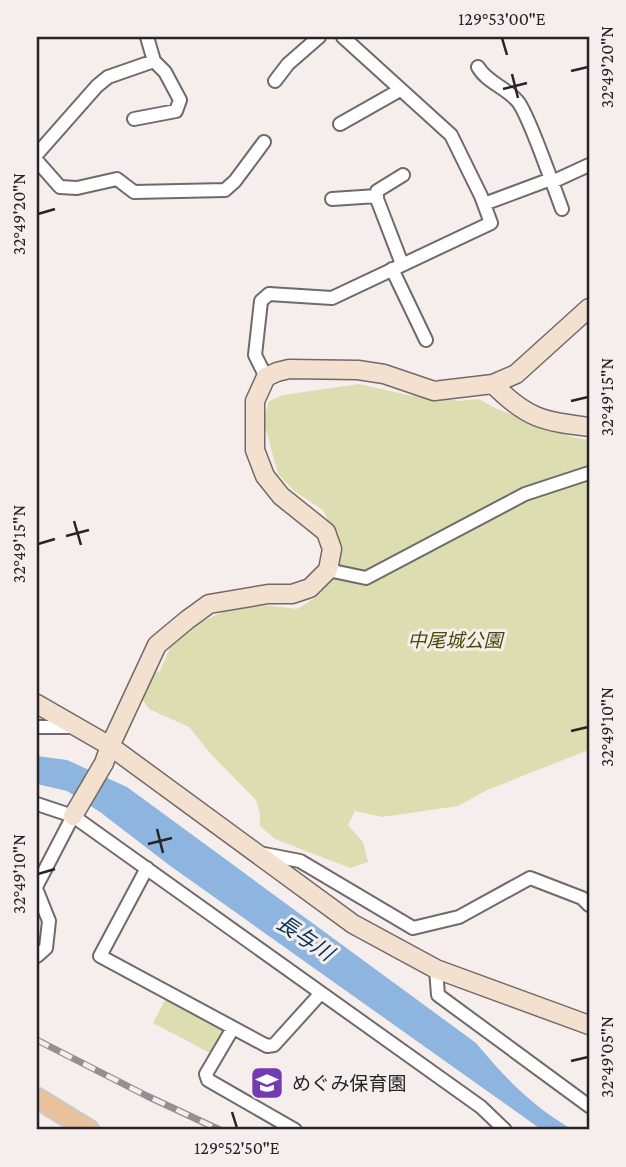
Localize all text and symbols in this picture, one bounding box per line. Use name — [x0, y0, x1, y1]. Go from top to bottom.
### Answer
text: 129°53'00"E — [458, 9, 546, 29]
text: 32°49'20"N — [597, 26, 617, 108]
text: 32°49'20"N — [9, 173, 29, 255]
text: 32°49'15"N — [597, 358, 617, 436]
text: 32°49'15"N — [9, 505, 29, 583]
park label: 中尾城公園 — [407, 630, 505, 651]
text: 32°49'10"N — [597, 687, 617, 767]
text: 32°49'10"N — [9, 834, 29, 914]
water label: 長与川 — [272, 910, 339, 967]
text: 32°49'05"N — [597, 1016, 617, 1098]
school or university icon: めぐみ保育園 — [248, 1064, 286, 1102]
place label: めぐみ保育園 — [292, 1073, 407, 1094]
text: 129°52'50"E — [194, 1138, 280, 1158]

